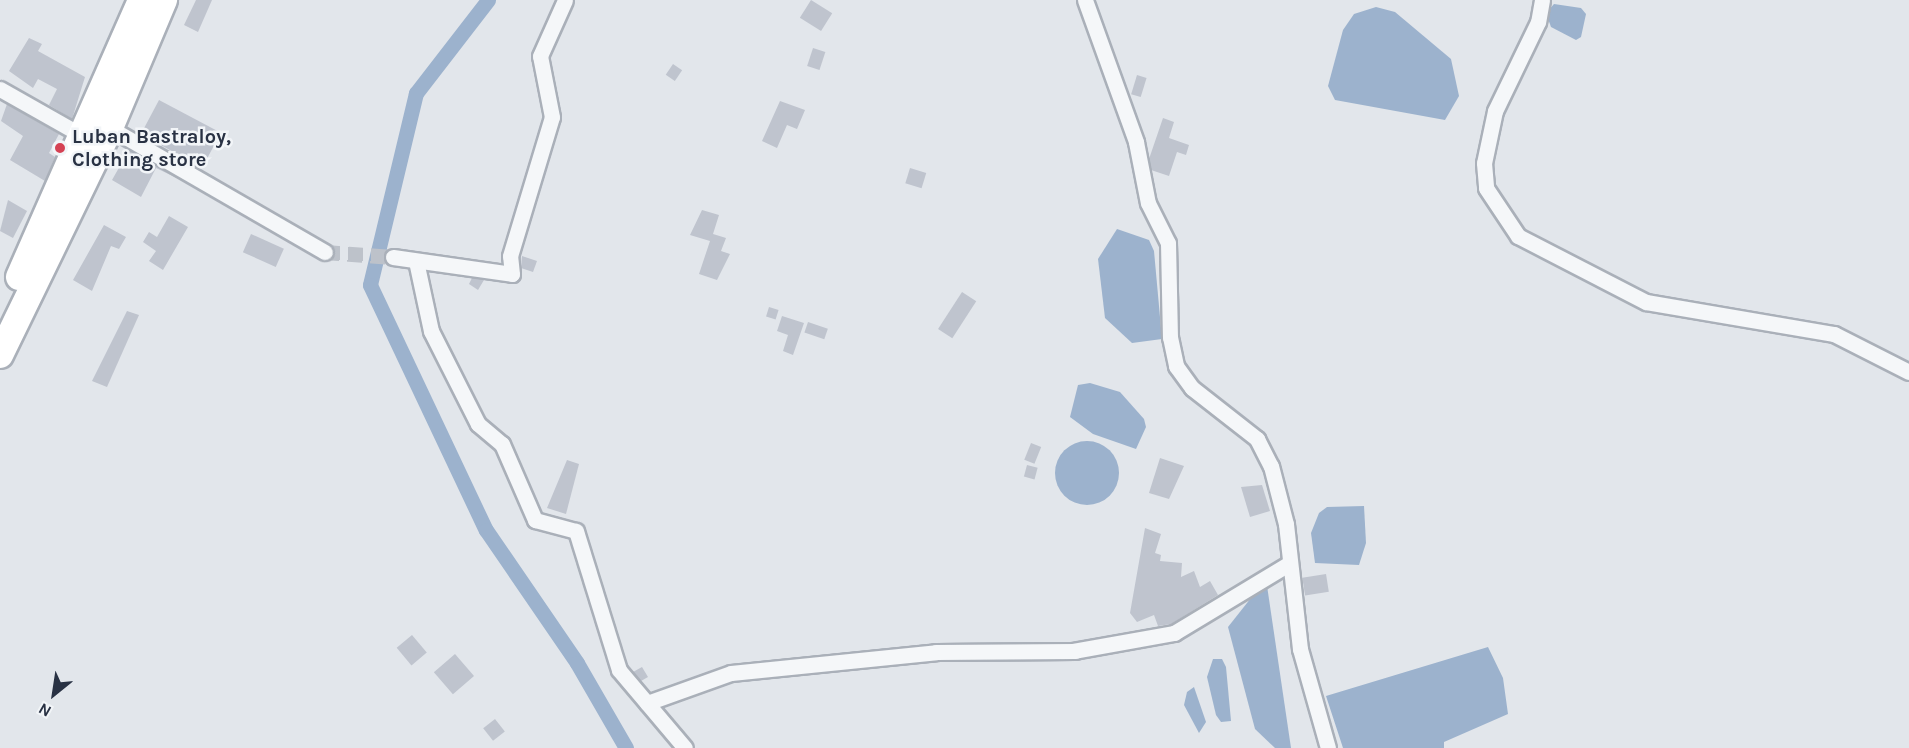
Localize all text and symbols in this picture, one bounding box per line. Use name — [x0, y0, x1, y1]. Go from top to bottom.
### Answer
place label: Luban Bastraloy, Clothing store — [72, 124, 231, 171]
marker: Luban Bastraloy, Clothing store — [53, 141, 67, 155]
north arrow — [24, 664, 84, 724]
text: N — [35, 699, 54, 721]

